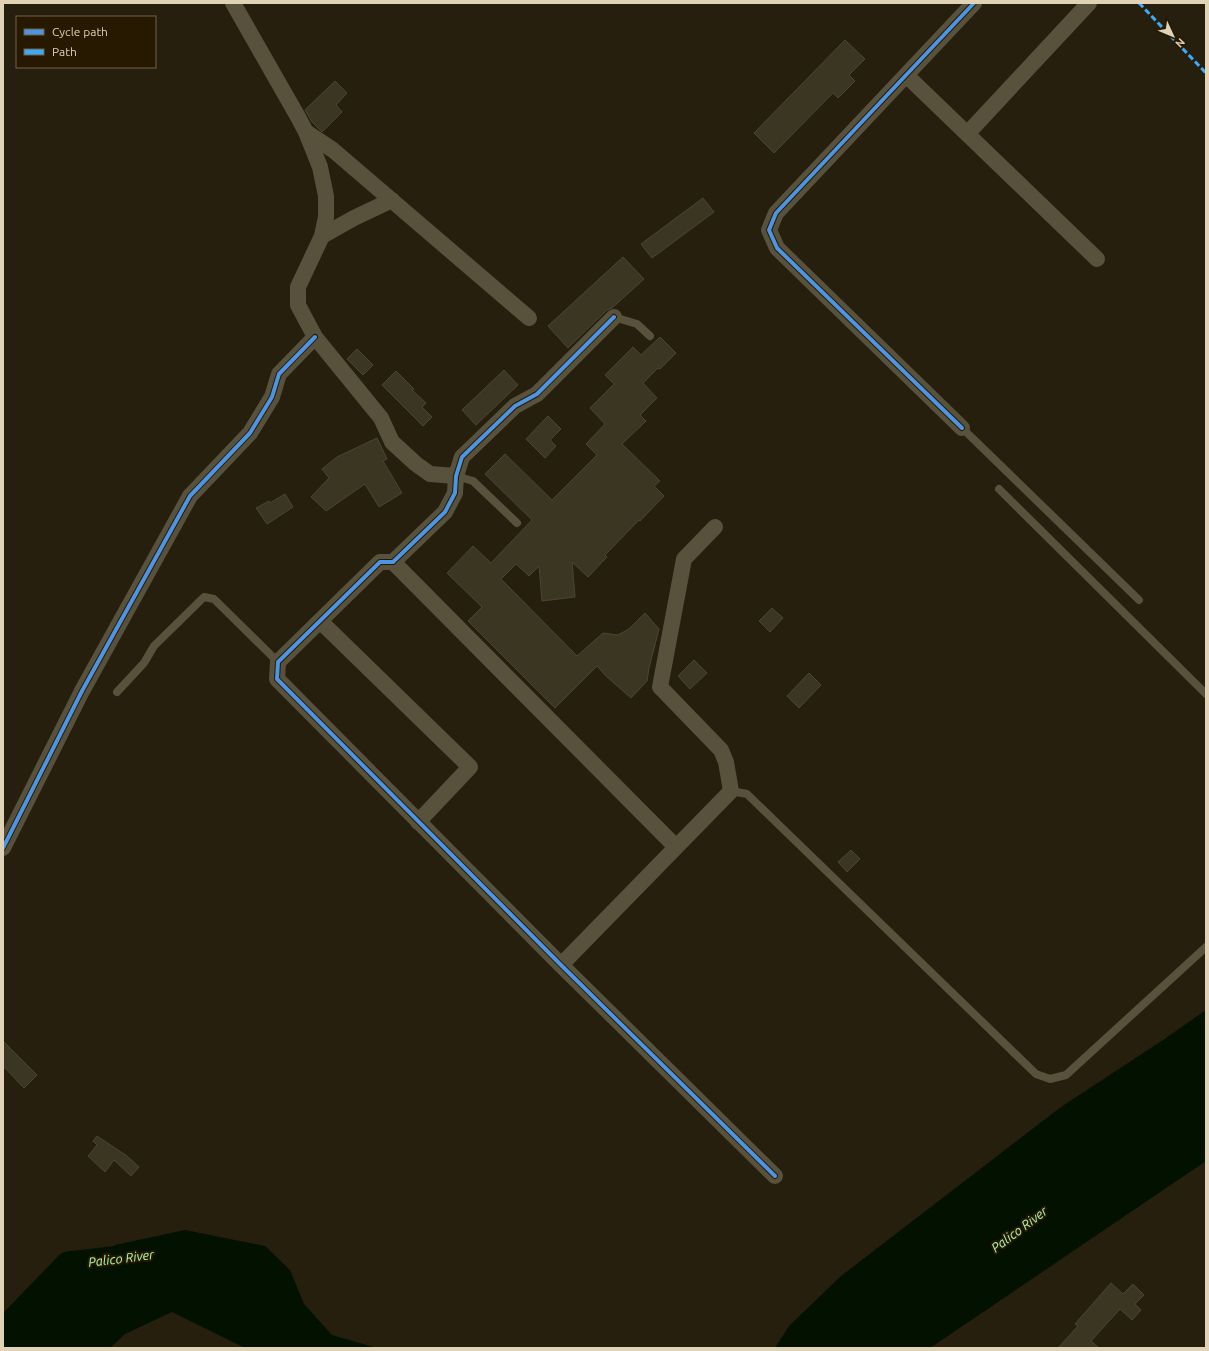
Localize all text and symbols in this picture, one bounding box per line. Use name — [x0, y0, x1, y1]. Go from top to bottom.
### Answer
legend — [16, 16, 156, 68]
north arrow — [1153, 16, 1193, 56]
text: Cycle path — [52, 25, 108, 38]
text: N — [1173, 36, 1187, 50]
text: Path — [52, 45, 77, 58]
water label: Palico River — [988, 1203, 1051, 1255]
water label: Palico River — [87, 1247, 156, 1269]

